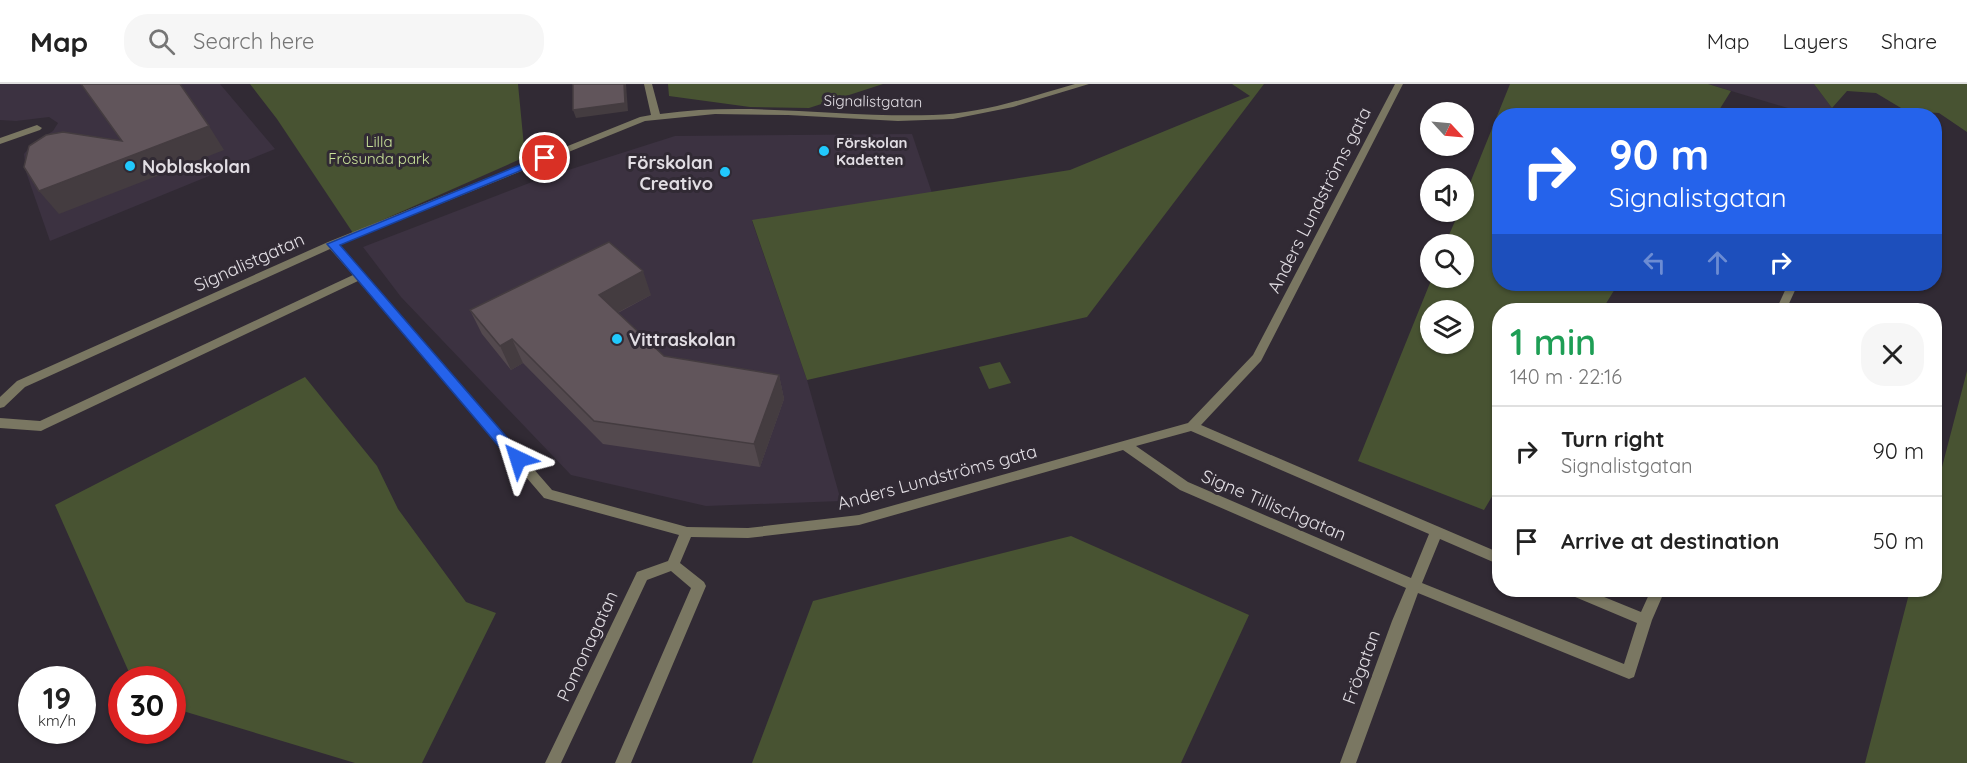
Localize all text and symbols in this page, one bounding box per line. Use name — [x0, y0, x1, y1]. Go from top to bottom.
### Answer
search box — [124, 14, 544, 68]
text: Map — [30, 24, 88, 59]
icon: search — [145, 25, 178, 58]
text: Search here — [193, 27, 315, 55]
text: Map — [1707, 28, 1750, 54]
text: Layers — [1783, 28, 1848, 54]
text: Share — [1881, 28, 1937, 54]
street label: Signalistgatan — [823, 91, 923, 111]
north arrow — [1420, 102, 1474, 156]
map controls — [1420, 102, 1474, 354]
street label: Anders Lundströms gata — [1262, 103, 1376, 297]
text: 90 m — [1609, 128, 1709, 181]
park label: Lilla Frösunda park — [328, 132, 430, 168]
pin — [519, 132, 570, 183]
icon: right — [1510, 132, 1588, 210]
place label: Förskolan Kadetten — [836, 133, 908, 169]
icon: arrive — [528, 141, 561, 174]
marker: Förskolan Kadetten — [817, 144, 831, 158]
place label: Förskolan Creativo — [627, 151, 713, 195]
place label: Noblaskolan — [142, 155, 251, 178]
marker: Noblaskolan — [123, 159, 137, 173]
marker: Förskolan Creativo — [718, 165, 732, 179]
button: sound — [1420, 168, 1474, 222]
text: Signalistgatan — [1609, 180, 1787, 214]
street label: Signalistgatan — [190, 227, 308, 297]
button: search — [1420, 234, 1474, 288]
icon: left — [1638, 246, 1671, 279]
icon: ahead — [1701, 246, 1734, 279]
icon: right — [1764, 246, 1797, 279]
button: layers — [1420, 300, 1474, 354]
text: 1 min — [1510, 319, 1596, 364]
button: close — [1861, 323, 1924, 386]
place label: Vittraskolan — [629, 328, 736, 351]
marker: Vittraskolan — [610, 332, 624, 346]
text: 140 m · 22:16 — [1510, 364, 1622, 389]
text: Turn right — [1561, 425, 1665, 453]
position arrow — [486, 427, 550, 491]
icon: right — [1510, 435, 1543, 468]
text: 90 m — [1873, 437, 1924, 465]
street label: Anders Lundströms gata — [835, 439, 1039, 515]
text: Signalistgatan — [1561, 453, 1693, 478]
street label: Signe Tillischgatan — [1198, 464, 1350, 546]
icon: arrive — [1510, 525, 1543, 558]
text: Arrive at destination — [1561, 527, 1779, 555]
text: 50 m — [1873, 527, 1924, 555]
street label: Pomonagatan — [551, 587, 623, 705]
street label: Frögatan — [1337, 627, 1385, 707]
speed limit sign: 30 — [108, 666, 186, 744]
text: 19 — [43, 679, 71, 717]
text: km/h — [38, 711, 76, 730]

